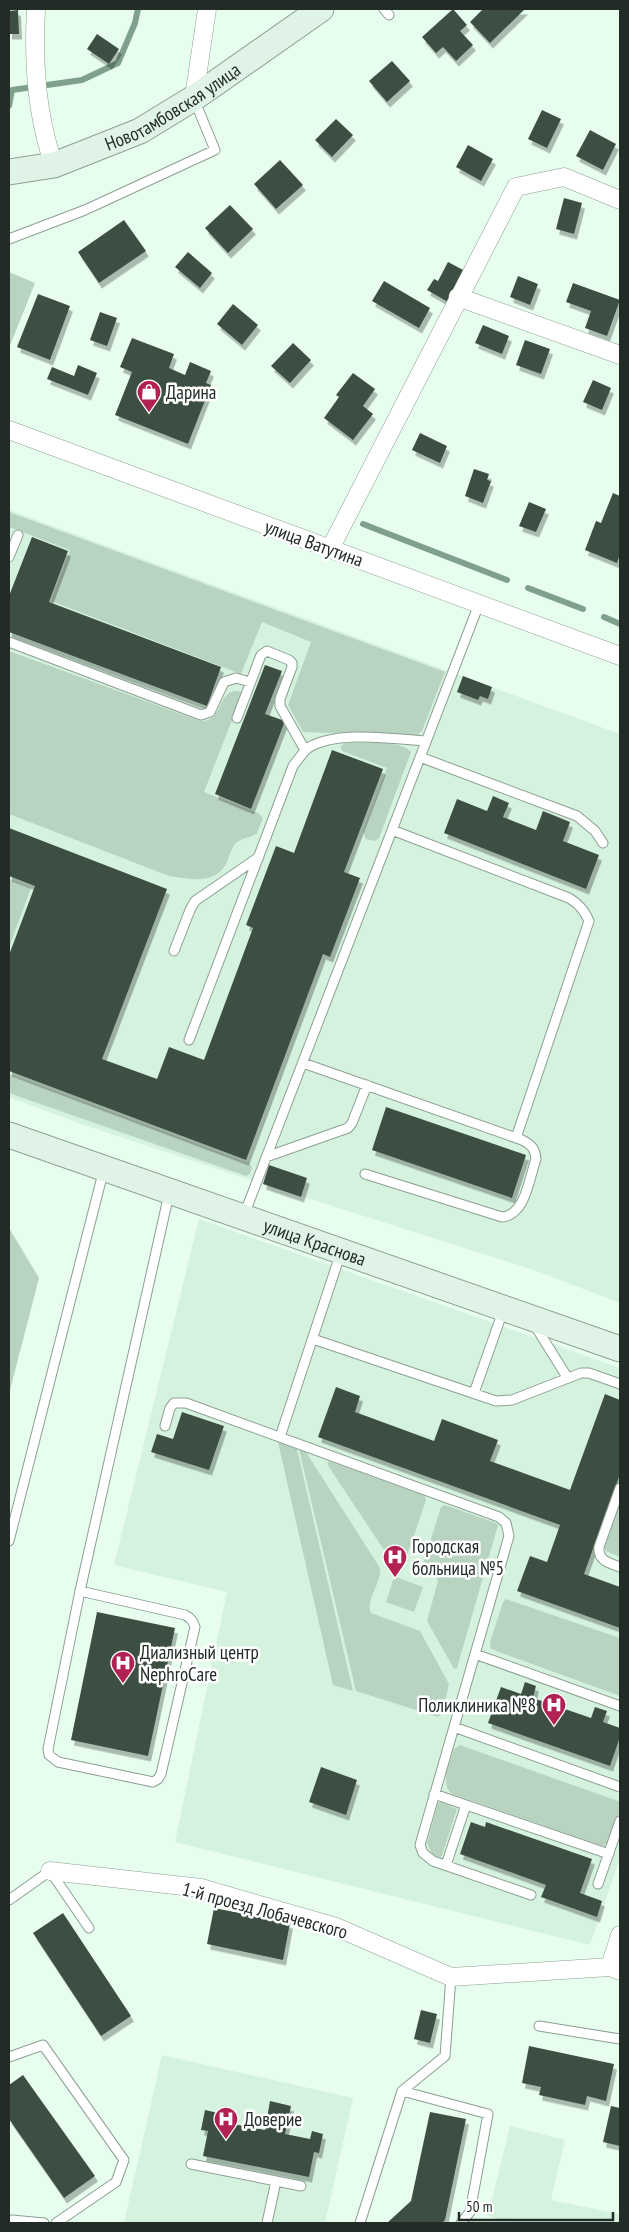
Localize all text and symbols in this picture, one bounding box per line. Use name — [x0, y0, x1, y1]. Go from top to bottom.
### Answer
street label: Новотамбовская улица — [101, 57, 245, 156]
shop icon: Дарина — [136, 379, 162, 413]
place label: Дарина — [166, 380, 216, 404]
street label: улица Ватутина — [261, 514, 367, 572]
street label: улица Краснова — [260, 1213, 369, 1271]
place label: Городская больница №5 — [412, 1534, 504, 1580]
hospital icon: Городская больница №5 — [382, 1544, 408, 1578]
place label: Диализный центр NephroCare — [140, 1640, 259, 1686]
hospital icon: Диализный центр NephroCare — [110, 1650, 136, 1684]
hospital icon: Поликлиника №8 — [541, 1692, 567, 1726]
place label: Поликлиника №8 — [418, 1693, 536, 1717]
street label: 1-й проезд Лобачевского — [180, 1876, 350, 1944]
hospital icon: Доверие — [213, 2106, 239, 2140]
place label: Доверие — [244, 2107, 302, 2131]
scale bar — [459, 2190, 613, 2222]
text: 50 m — [466, 2197, 492, 2216]

